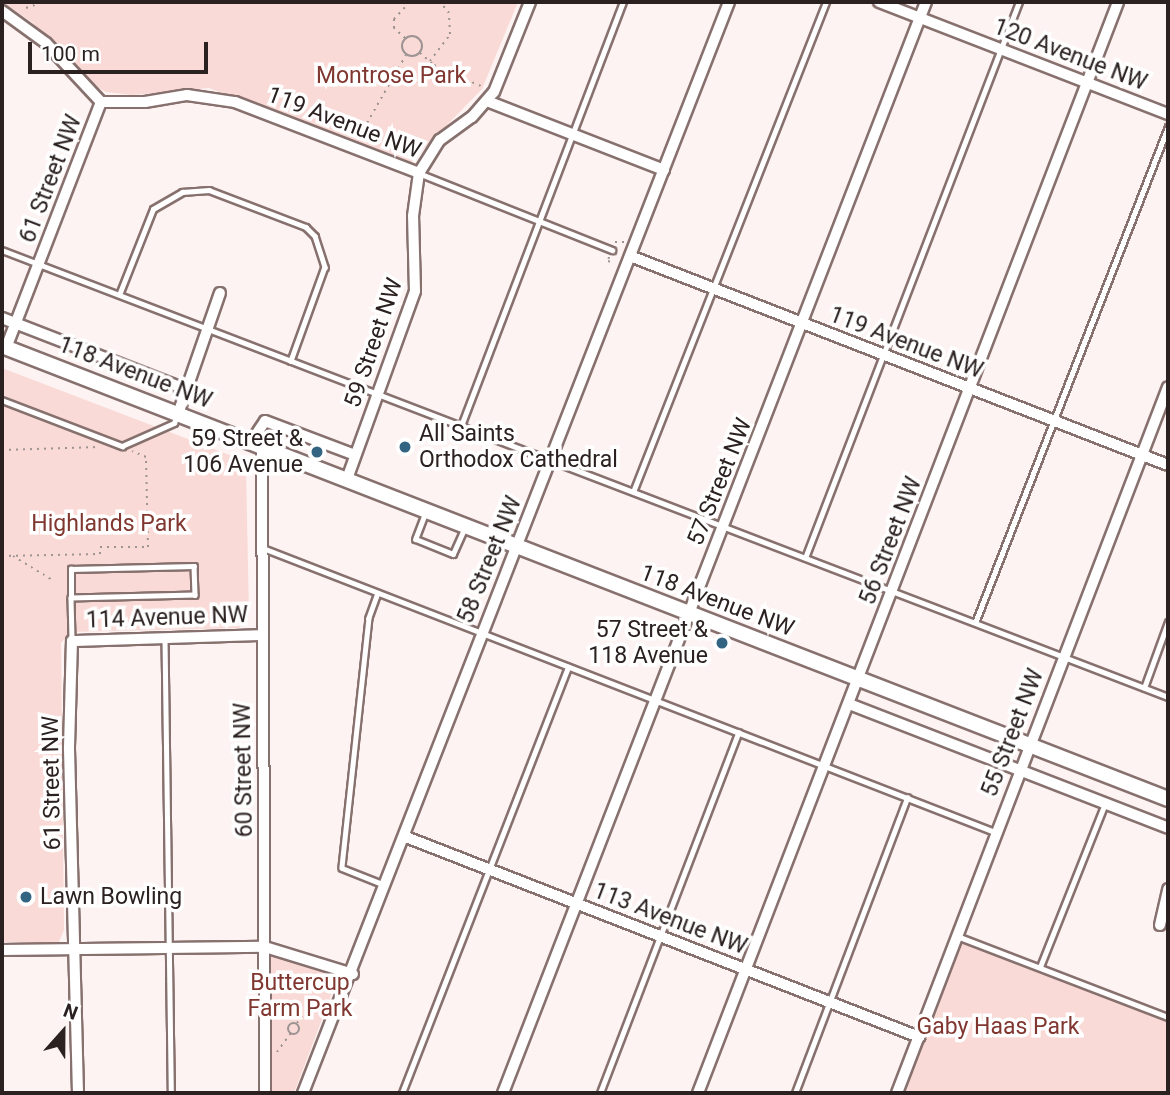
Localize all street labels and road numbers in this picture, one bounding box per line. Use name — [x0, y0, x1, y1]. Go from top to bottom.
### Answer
street label: 120 Avenue NW — [989, 13, 1151, 97]
street label: 119 Avenue NW — [263, 81, 425, 165]
street label: 61 Street NW — [14, 111, 88, 247]
street label: 59 Street NW — [339, 275, 409, 411]
street label: 119 Avenue NW — [825, 301, 987, 385]
street label: 118 Avenue NW — [54, 331, 216, 415]
street label: 57 Street NW — [682, 414, 758, 550]
street label: 56 Street NW — [854, 473, 928, 609]
street label: 58 Street NW — [452, 492, 528, 628]
street label: 118 Avenue NW — [636, 559, 798, 643]
street label: 114 Avenue NW — [85, 601, 249, 635]
street label: 55 Street NW — [976, 665, 1050, 801]
street label: 60 Street NW — [229, 702, 259, 838]
street label: 61 Street NW — [37, 715, 67, 851]
street label: 113 Avenue NW — [589, 877, 751, 961]

